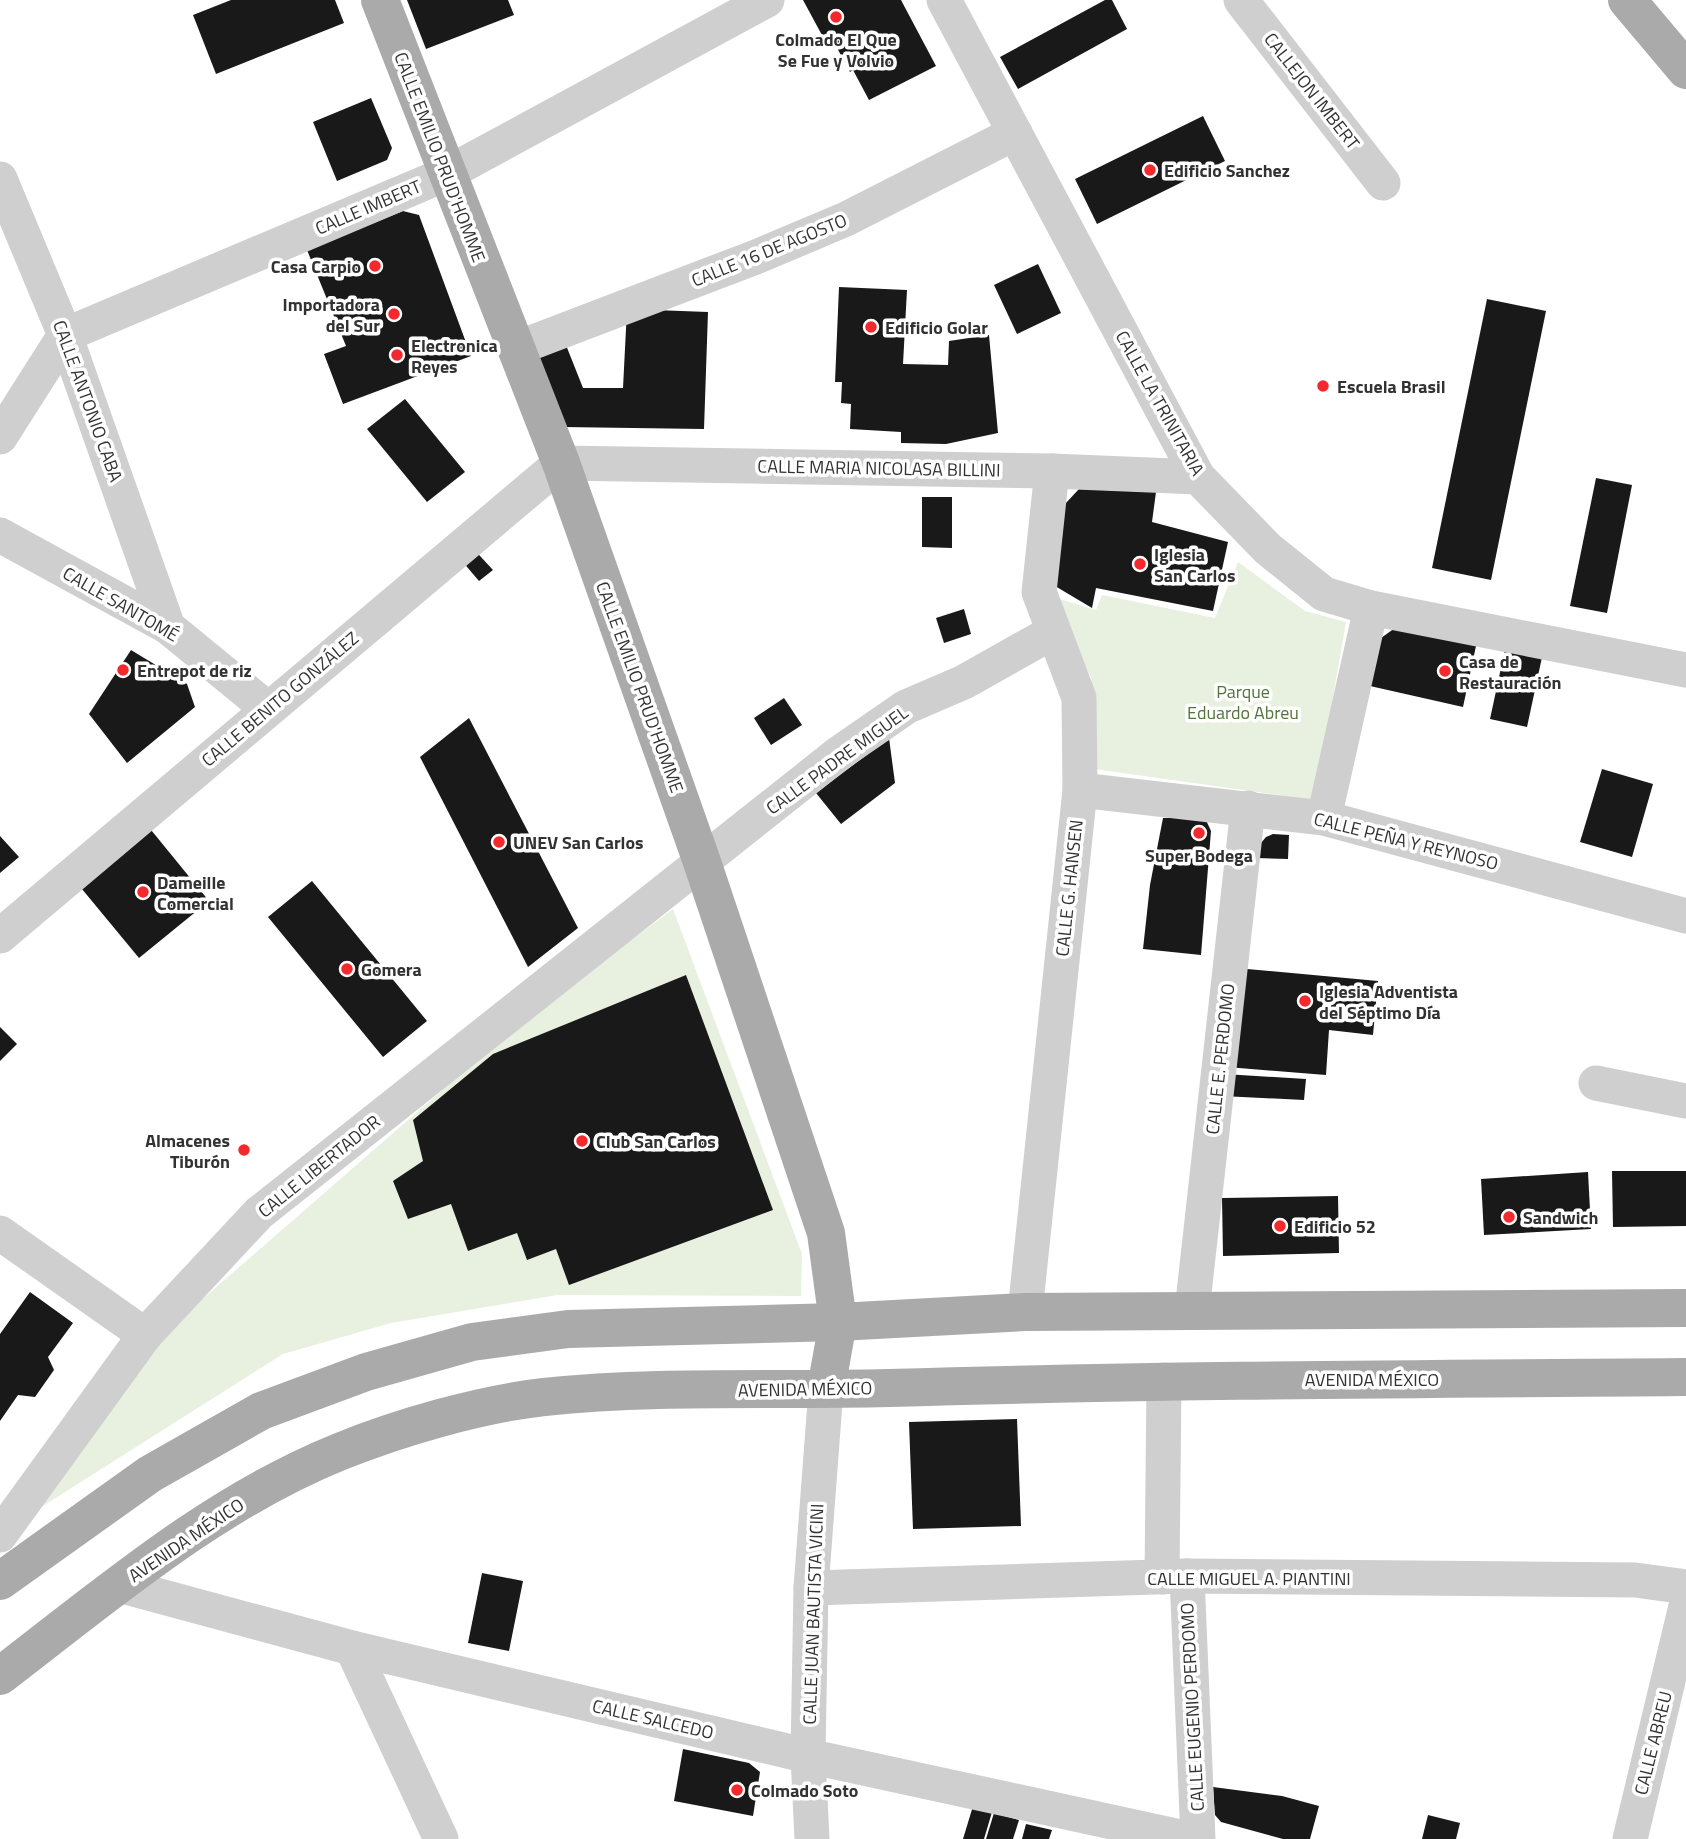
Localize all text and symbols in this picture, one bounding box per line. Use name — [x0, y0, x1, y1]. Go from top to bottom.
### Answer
marker: Colmado El Que Se Fue y Volvio — [828, 9, 844, 25]
place label: Colmado El Que Se Fue y Volvio — [775, 26, 897, 74]
street label: CALLEJON IMBERT — [1258, 27, 1367, 156]
street label: CALLE EMILIO PRUD'HOMME — [387, 48, 493, 266]
place label: Edificio Sanchez — [1164, 157, 1290, 184]
marker: Edificio Sanchez — [1142, 162, 1158, 178]
street label: CALLE IMBERT — [311, 172, 426, 241]
street label: CALLE 16 DE AGOSTO — [687, 206, 851, 294]
place label: Casa Carpio — [271, 253, 361, 280]
marker: Casa Carpio — [367, 258, 383, 274]
place label: Importadora del Sur — [283, 291, 380, 339]
marker: Importadora del Sur — [386, 306, 402, 322]
place label: Edificio Golar — [885, 314, 988, 341]
street label: CALLE ANTONIO CABA — [46, 316, 130, 486]
marker: Edificio Golar — [863, 319, 879, 335]
street label: CALLE LA TRINITARIA — [1109, 326, 1211, 481]
place label: Electronica Reyes — [411, 332, 498, 380]
marker: Electronica Reyes — [389, 347, 405, 363]
place label: Escuela Brasil — [1337, 373, 1446, 400]
marker: Escuela Brasil — [1315, 378, 1331, 394]
street label: CALLE MARIA NICOLASA BILLINI — [757, 452, 1001, 484]
place label: Iglesia San Carlos — [1154, 541, 1236, 589]
marker: Iglesia San Carlos — [1132, 556, 1148, 572]
street label: CALLE SANTOMÉ — [58, 560, 184, 648]
street label: CALLE EMILIO PRUD'HOMME — [589, 578, 691, 796]
street label: CALLE BENITO GONZÁLEZ — [195, 625, 365, 773]
place label: Casa de Restauración — [1459, 648, 1562, 696]
place label: Entrepot de riz — [137, 657, 252, 684]
marker: Entrepot de riz — [115, 662, 131, 678]
marker: Casa de Restauración — [1437, 663, 1453, 679]
park label: Parque Eduardo Abreu — [1187, 678, 1299, 726]
street label: CALLE PADRE MIGUEL — [760, 699, 914, 821]
street label: CALLE PEÑA Y REYNOSO — [1311, 805, 1501, 877]
street label: CALLE G. HANSEN — [1048, 818, 1090, 958]
marker: Super Bodega — [1191, 825, 1207, 841]
place label: UNEV San Carlos — [513, 829, 644, 856]
marker: UNEV San Carlos — [491, 834, 507, 850]
place label: Super Bodega — [1145, 842, 1253, 869]
place label: Dameille Comercial — [157, 869, 234, 917]
marker: Dameille Comercial — [135, 884, 151, 900]
place label: Gomera — [361, 956, 422, 983]
marker: Gomera — [339, 961, 355, 977]
place label: Iglesia Adventista del Séptimo Día — [1319, 978, 1458, 1026]
street label: CALLE E. PERDOMO — [1199, 982, 1241, 1136]
marker: Iglesia Adventista del Séptimo Día — [1297, 993, 1313, 1009]
street label: CALLE LIBERTADOR — [252, 1108, 386, 1224]
place label: Almacenes Tiburón — [145, 1127, 230, 1175]
place label: Club San Carlos — [596, 1128, 716, 1155]
marker: Club San Carlos — [574, 1133, 590, 1149]
marker: Almacenes Tiburón — [236, 1142, 252, 1158]
place label: Sandwich — [1523, 1204, 1598, 1231]
marker: Sandwich — [1501, 1209, 1517, 1225]
place label: Edificio 52 — [1294, 1213, 1376, 1240]
marker: Edificio 52 — [1272, 1218, 1288, 1234]
street label: AVENIDA MÉXICO — [1305, 1366, 1439, 1393]
street label: AVENIDA MÉXICO — [738, 1374, 872, 1404]
street label: AVENIDA MÉXICO — [123, 1491, 249, 1589]
street label: CALLE JUAN BAUTISTA VICINI — [796, 1503, 830, 1725]
street label: CALLE MIGUEL A. PIANTINI — [1147, 1565, 1351, 1592]
street label: CALLE EUGENIO PERDOMO — [1173, 1602, 1211, 1812]
street label: CALLE ABREU — [1627, 1688, 1679, 1798]
street label: CALLE SALCEDO — [590, 1692, 716, 1746]
place label: Colmado Soto — [751, 1777, 858, 1804]
marker: Colmado Soto — [729, 1782, 745, 1798]

